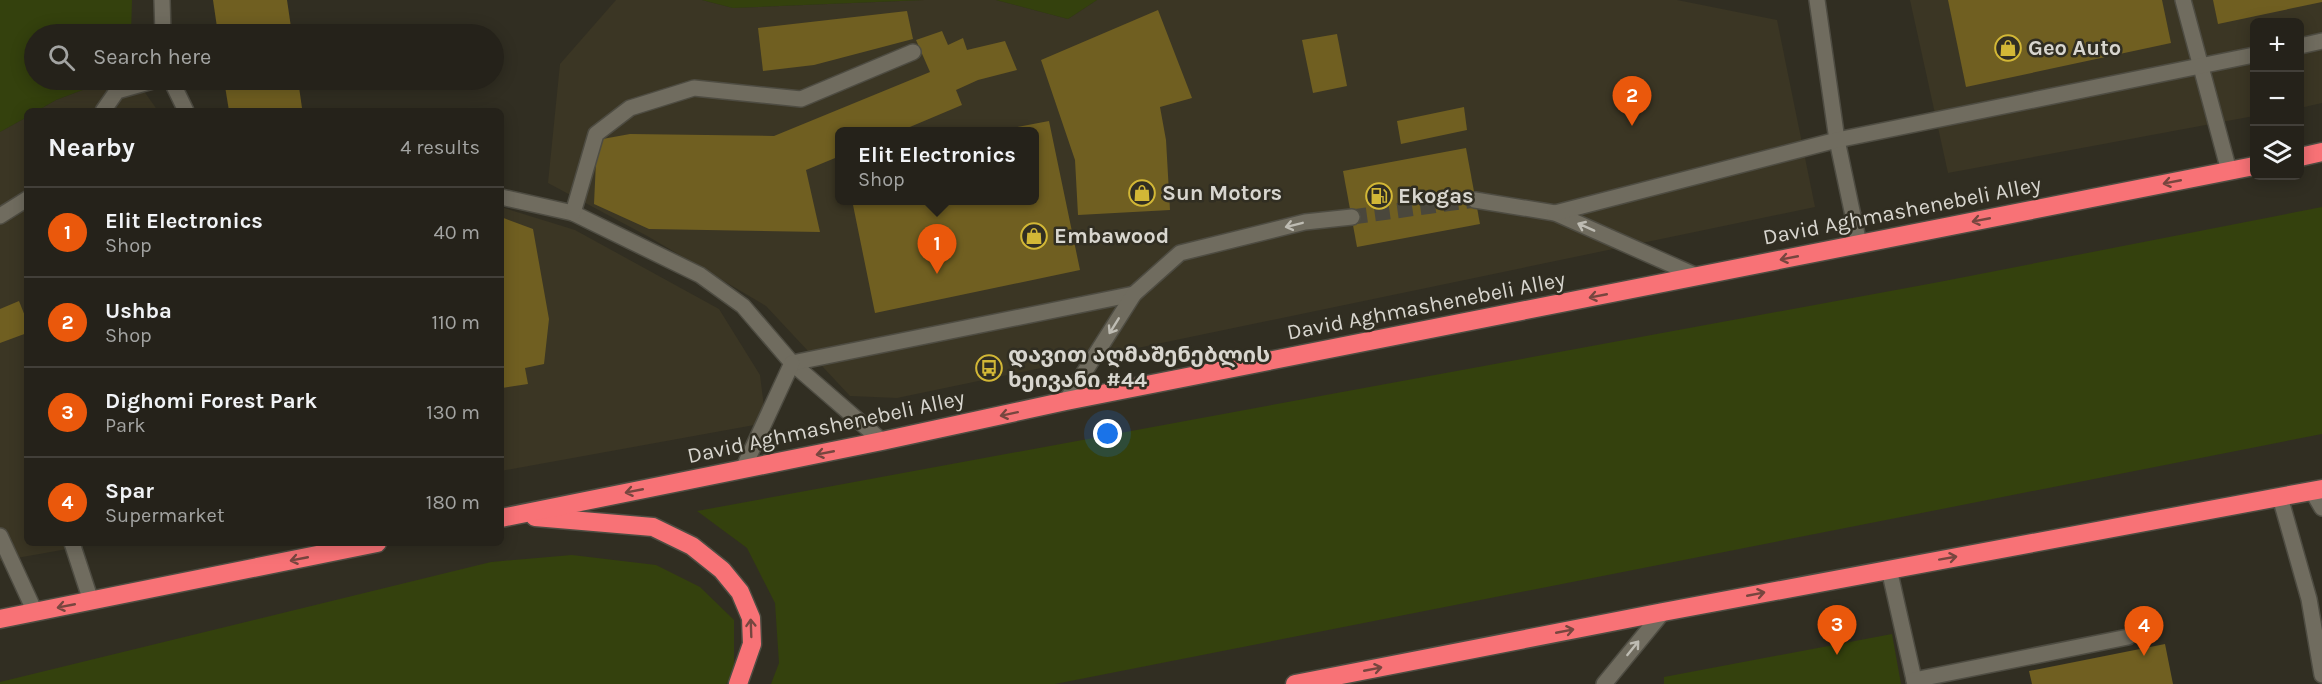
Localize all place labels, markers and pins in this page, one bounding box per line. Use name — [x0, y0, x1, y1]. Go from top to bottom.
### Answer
shop icon: Geo Auto — [1993, 33, 2023, 63]
place label: Geo Auto — [2028, 35, 2121, 61]
pin: 2 — [1612, 76, 1652, 126]
shop icon: Sun Motors — [1127, 178, 1157, 208]
place label: Sun Motors — [1162, 180, 1282, 206]
fuel station icon: Ekogas — [1364, 181, 1394, 211]
place label: Ekogas — [1398, 183, 1474, 209]
shop icon: Embawood — [1019, 221, 1049, 251]
place label: Embawood — [1054, 223, 1169, 249]
pin: 1 — [918, 224, 956, 274]
place label: დავით აღმაშენებლის ხეივანი #44 — [1008, 342, 1270, 393]
bus stop icon: დავით აღმაშენებლის ხეივანი #44 — [974, 353, 1004, 383]
pin: 3 — [1818, 606, 1856, 655]
pin: 4 — [2124, 606, 2164, 656]

